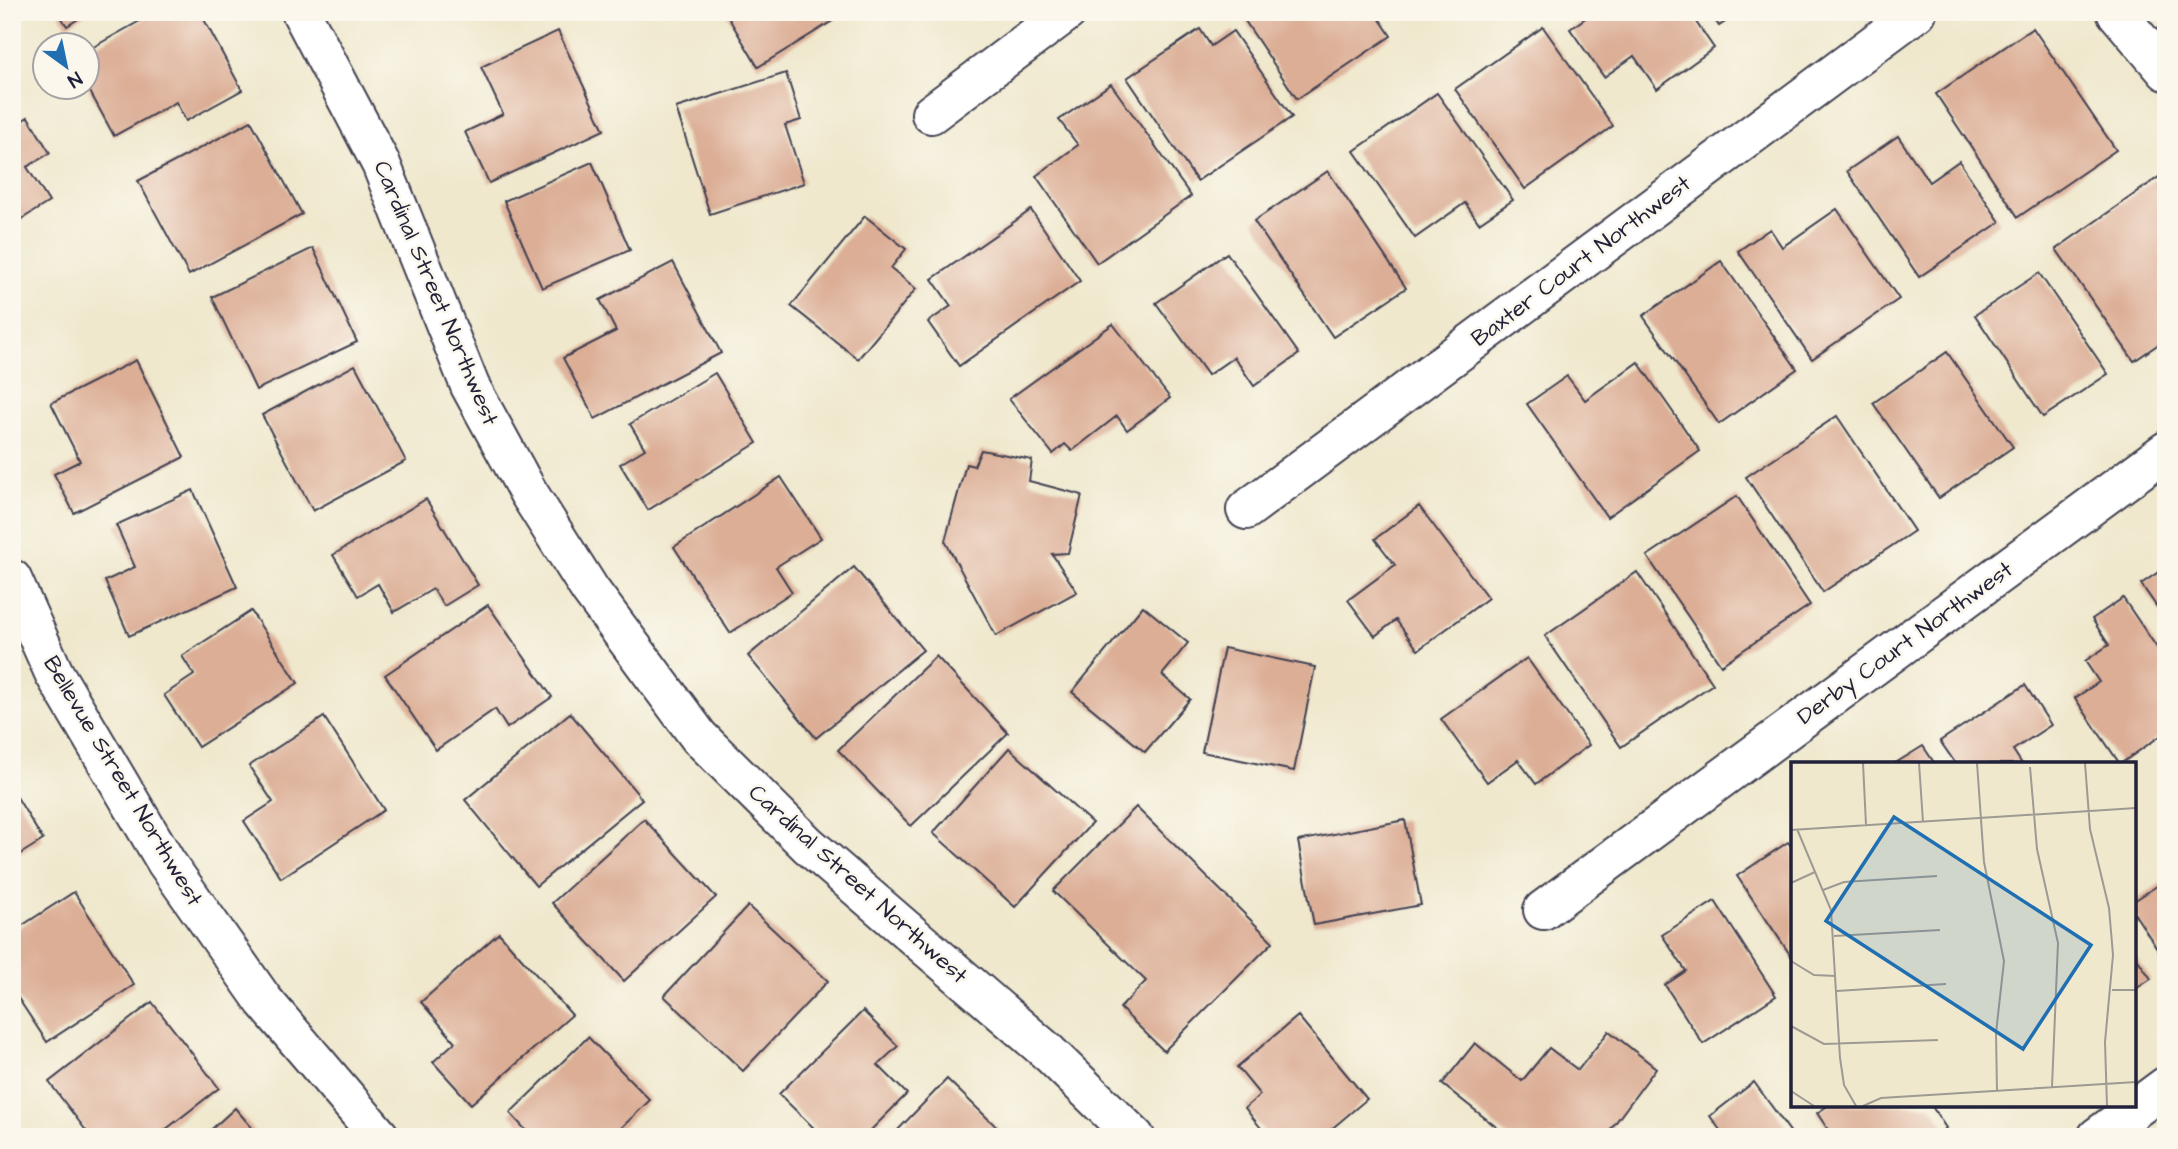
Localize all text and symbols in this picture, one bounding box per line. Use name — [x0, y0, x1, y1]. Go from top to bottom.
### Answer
north arrow — [32, 32, 102, 102]
text: N — [62, 64, 87, 94]
street label: Cardinal Street Northwest — [366, 156, 507, 431]
street label: Baxter Court Northwest — [1465, 167, 1698, 354]
street label: Derby Court Northwest — [1791, 553, 2021, 733]
street label: Bellevue Street Northwest — [36, 650, 211, 913]
inset map — [1791, 762, 2136, 1107]
street label: Cardinal Street Northwest — [741, 777, 975, 992]

